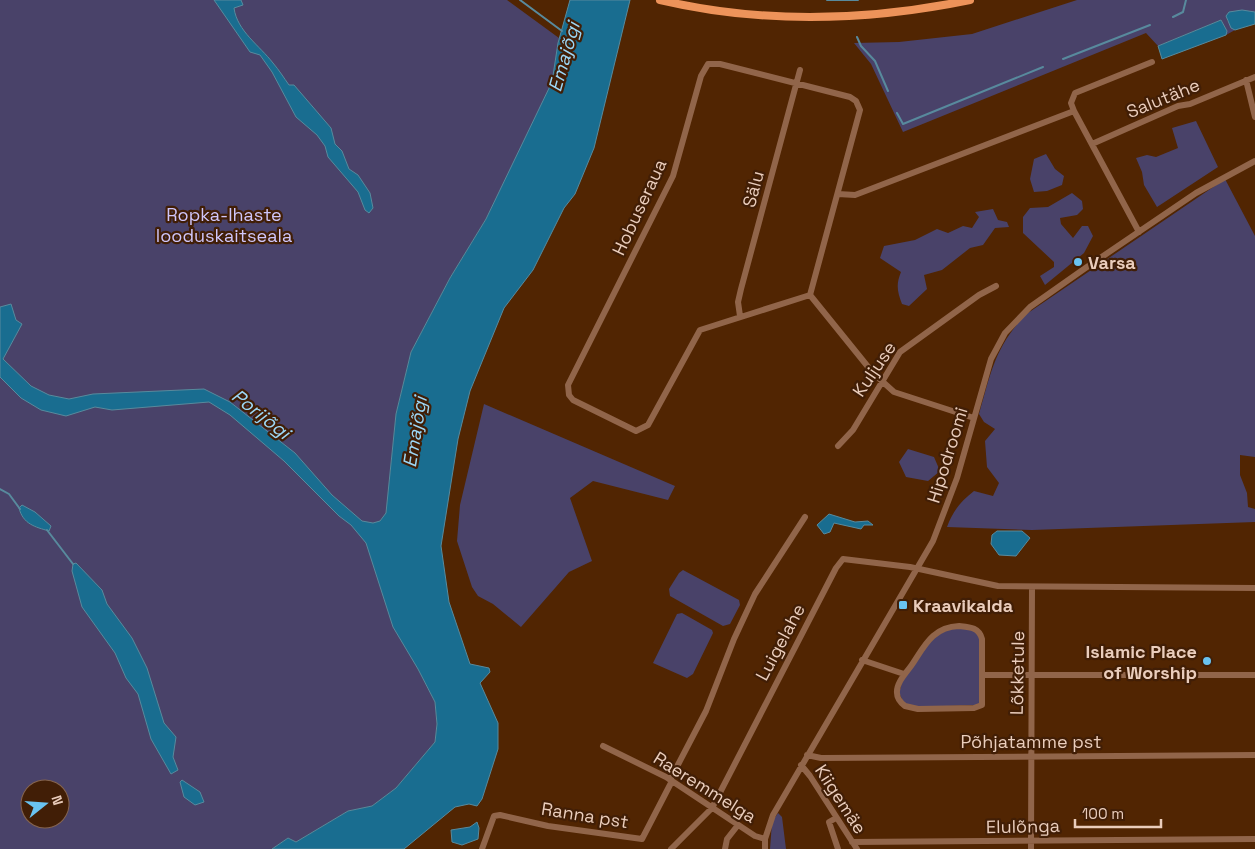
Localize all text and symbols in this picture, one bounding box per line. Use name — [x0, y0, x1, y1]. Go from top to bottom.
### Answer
water label: Emajõgi — [542, 17, 586, 95]
street label: Salutähe — [1123, 73, 1203, 123]
street label: Hobuseraua — [607, 155, 671, 259]
street label: Sälu — [737, 168, 769, 210]
park label: Ropka-Ihaste looduskaitseala — [156, 203, 292, 247]
place label: Varsa — [1088, 251, 1136, 274]
marker: Varsa — [1072, 256, 1084, 268]
street label: Kuljuse — [847, 337, 901, 401]
water label: Porijõgi — [227, 383, 297, 446]
water label: Emajõgi — [397, 393, 433, 469]
street label: Hipodroomi — [922, 404, 972, 506]
place label: Kraavikalda — [913, 594, 1014, 617]
marker: Kraavikalda — [897, 599, 909, 611]
street label: Luigelahe — [750, 600, 810, 684]
street label: Lõkketule — [1005, 631, 1029, 715]
place label: Islamic Place of Worship — [1086, 640, 1197, 684]
marker: Islamic Place of Worship — [1201, 655, 1213, 667]
street label: Põhjatamme pst — [961, 730, 1101, 753]
street label: Raeremmelga — [649, 746, 761, 828]
street label: Kiigemäe — [810, 760, 872, 838]
north arrow — [20, 779, 70, 829]
text: N — [47, 793, 67, 807]
scale bar — [1075, 796, 1161, 828]
street label: Ranna pst — [540, 797, 630, 833]
text: 100 m — [1082, 804, 1124, 823]
street label: Elulõnga — [986, 814, 1060, 838]

